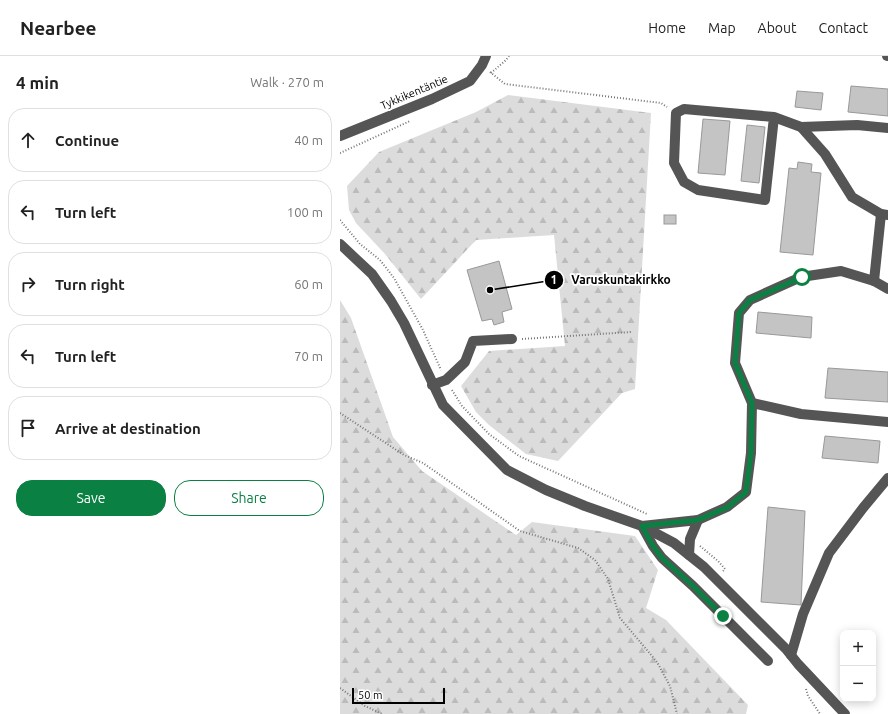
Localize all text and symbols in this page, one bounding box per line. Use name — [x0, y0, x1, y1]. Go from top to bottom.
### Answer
text: Nearbee — [20, 17, 97, 39]
text: Home — [648, 20, 686, 36]
text: Map — [708, 20, 736, 36]
text: About — [758, 20, 797, 36]
text: Contact — [819, 20, 868, 36]
street label: Tykkikentäntie — [379, 72, 449, 112]
text: 4 min — [16, 73, 59, 92]
text: Walk · 270 m — [250, 75, 324, 89]
icon: ahead — [17, 129, 39, 151]
text: Continue — [55, 132, 119, 149]
text: 40 m — [294, 133, 323, 147]
icon: left — [17, 201, 39, 223]
text: Turn left — [55, 204, 116, 221]
text: 100 m — [287, 205, 323, 219]
callout: Varuskuntakirkko — [544, 268, 679, 292]
route start — [793, 268, 811, 286]
icon: right — [17, 273, 39, 295]
text: 1 — [551, 273, 557, 286]
text: Varuskuntakirkko — [571, 273, 671, 286]
text: Turn right — [55, 276, 125, 293]
text: 60 m — [294, 277, 323, 291]
icon: left — [17, 345, 39, 367]
text: Turn left — [55, 348, 116, 365]
text: 70 m — [294, 349, 323, 363]
icon: arrive — [17, 417, 39, 439]
text: Arrive at destination — [55, 420, 201, 437]
button: Save — [16, 480, 166, 516]
button: Share — [174, 480, 324, 516]
route end — [714, 607, 732, 625]
map controls — [840, 630, 876, 702]
button: + — [840, 630, 876, 666]
button: − — [840, 666, 876, 702]
scale bar — [352, 686, 445, 705]
text: 50 m — [358, 689, 382, 701]

